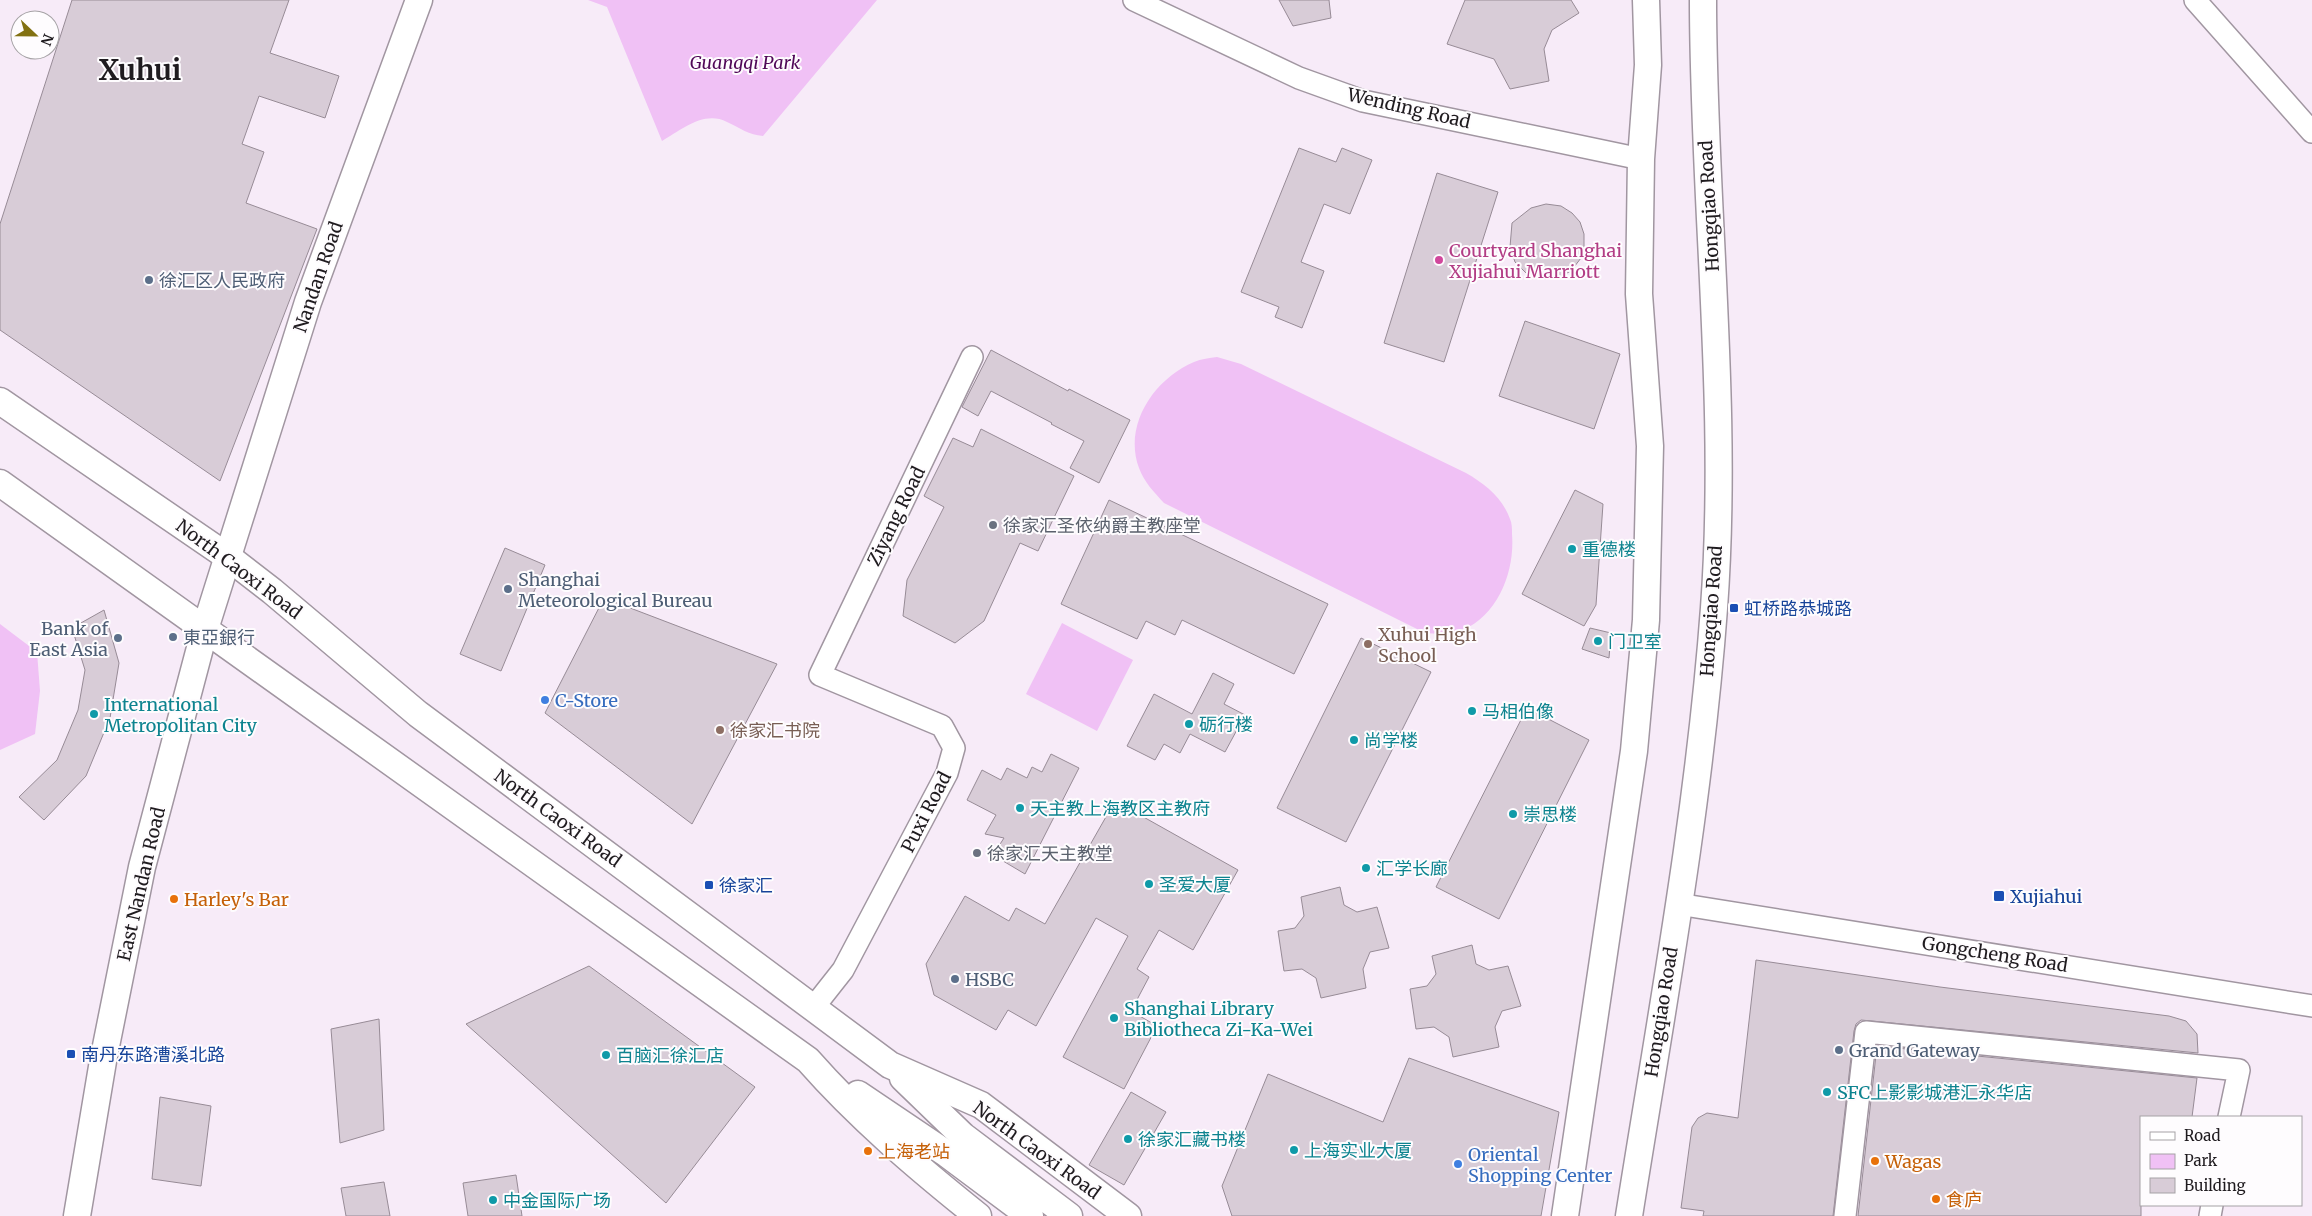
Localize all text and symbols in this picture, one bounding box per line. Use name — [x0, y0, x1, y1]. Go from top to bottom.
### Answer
north arrow — [10, 10, 60, 60]
text: N — [37, 31, 57, 48]
park label: Guangqi Park — [690, 51, 800, 74]
district label: Xuhui — [99, 52, 181, 88]
street label: Wending Road — [1344, 82, 1473, 133]
street label: Hongqiao Road — [1694, 140, 1724, 272]
street label: Nandan Road — [288, 218, 348, 335]
place label: Courtyard Shanghai Xujiahui Marriott — [1449, 239, 1622, 283]
marker: Courtyard Shanghai Xujiahui Marriott — [1433, 254, 1445, 266]
place label: 徐汇区人民政府 — [159, 269, 285, 292]
marker: 徐汇区人民政府 — [143, 274, 155, 286]
street label: Ziyang Road — [862, 463, 930, 569]
street label: North Caoxi Road — [171, 514, 307, 624]
place label: 徐家汇圣依纳爵主教座堂 — [1003, 514, 1201, 537]
marker: 徐家汇圣依纳爵主教座堂 — [987, 519, 999, 531]
place label: 重德楼 — [1582, 538, 1636, 561]
marker: 重德楼 — [1566, 543, 1578, 555]
street label: Hongqiao Road — [1695, 544, 1727, 677]
place label: Shanghai Meteorological Bureau — [518, 568, 713, 612]
marker: Shanghai Meteorological Bureau — [502, 583, 514, 595]
place label: 虹桥路恭城路 — [1744, 597, 1852, 620]
marker: 虹桥路恭城路 — [1728, 602, 1740, 614]
place label: Bank of East Asia — [29, 617, 109, 661]
place label: Xuhui High School — [1378, 623, 1477, 667]
place label: 東亞銀行 — [183, 626, 255, 649]
place label: 门卫室 — [1608, 630, 1662, 653]
marker: 東亞銀行 — [167, 631, 179, 643]
marker: Bank of East Asia — [112, 632, 124, 644]
marker: 门卫室 — [1592, 635, 1604, 647]
marker: Xuhui High School — [1362, 638, 1374, 650]
place label: C-Store — [555, 689, 618, 712]
place label: International Metropolitan City — [104, 693, 258, 737]
marker: C-Store — [539, 694, 551, 706]
place label: 马相伯像 — [1482, 700, 1554, 723]
marker: 马相伯像 — [1466, 705, 1478, 717]
marker: International Metropolitan City — [88, 708, 100, 720]
place label: 砺行楼 — [1199, 713, 1253, 736]
marker: 砺行楼 — [1183, 718, 1195, 730]
place label: 徐家汇书院 — [730, 719, 820, 742]
marker: 徐家汇书院 — [714, 724, 726, 736]
place label: 尚学楼 — [1364, 729, 1418, 752]
marker: 尚学楼 — [1348, 734, 1360, 746]
street label: North Caoxi Road — [490, 764, 626, 872]
street label: Puxi Road — [896, 768, 956, 856]
place label: 天主教上海教区主教府 — [1030, 797, 1210, 820]
marker: 天主教上海教区主教府 — [1014, 802, 1026, 814]
place label: 崇思楼 — [1523, 803, 1577, 826]
street label: East Nandan Road — [112, 804, 170, 963]
marker: 崇思楼 — [1507, 808, 1519, 820]
place label: 徐家汇天主教堂 — [987, 842, 1113, 865]
marker: 徐家汇天主教堂 — [971, 847, 983, 859]
place label: 汇学长廊 — [1376, 857, 1448, 880]
marker: 汇学长廊 — [1360, 862, 1372, 874]
place label: 圣爱大厦 — [1159, 873, 1231, 896]
place label: 徐家汇 — [719, 874, 773, 897]
marker: 圣爱大厦 — [1143, 878, 1155, 890]
marker: 徐家汇 — [703, 879, 715, 891]
place label: Xujiahui — [2010, 885, 2083, 908]
place label: Harley's Bar — [184, 888, 289, 911]
marker: Xujiahui — [1992, 889, 2006, 903]
marker: Harley's Bar — [168, 893, 180, 905]
street label: Gongcheng Road — [1921, 931, 2070, 977]
street label: Hongqiao Road — [1639, 945, 1683, 1079]
place label: HSBC — [965, 968, 1014, 991]
marker: HSBC — [949, 973, 961, 985]
place label: Shanghai Library Bibliotheca Zi-Ka-Wei — [1124, 997, 1313, 1041]
marker: Shanghai Library Bibliotheca Zi-Ka-Wei — [1108, 1012, 1120, 1024]
place label: Grand Gateway — [1849, 1039, 1981, 1062]
place label: 南丹东路漕溪北路 — [81, 1043, 225, 1066]
place label: 百脑汇徐汇店 — [616, 1044, 724, 1067]
marker: Grand Gateway — [1833, 1044, 1845, 1056]
marker: 南丹东路漕溪北路 — [65, 1048, 77, 1060]
marker: 百脑汇徐汇店 — [600, 1049, 612, 1061]
place label: SFC上影影城港汇永华店 — [1837, 1081, 2032, 1104]
marker: SFC上影影城港汇永华店 — [1821, 1086, 1833, 1098]
street label: North Caoxi Road — [969, 1096, 1105, 1204]
legend — [2140, 1116, 2302, 1206]
text: Road — [2184, 1126, 2220, 1145]
place label: 徐家汇藏书楼 — [1138, 1128, 1246, 1151]
marker: 徐家汇藏书楼 — [1122, 1133, 1134, 1145]
place label: 上海实业大厦 — [1304, 1139, 1412, 1162]
place label: 上海老站 — [878, 1140, 950, 1163]
place label: Oriental Shopping Center — [1468, 1143, 1612, 1187]
marker: 上海实业大厦 — [1288, 1144, 1300, 1156]
marker: 上海老站 — [862, 1145, 874, 1157]
place label: Wagas — [1884, 1150, 1941, 1173]
text: Park — [2184, 1151, 2218, 1170]
marker: Wagas — [1869, 1155, 1881, 1167]
marker: Oriental Shopping Center — [1452, 1158, 1464, 1170]
text: Building — [2184, 1176, 2246, 1195]
place label: 食庐 — [1946, 1188, 1982, 1211]
place label: 中金国际广场 — [503, 1189, 611, 1212]
marker: 食庐 — [1930, 1193, 1942, 1205]
marker: 中金国际广场 — [487, 1194, 499, 1206]

